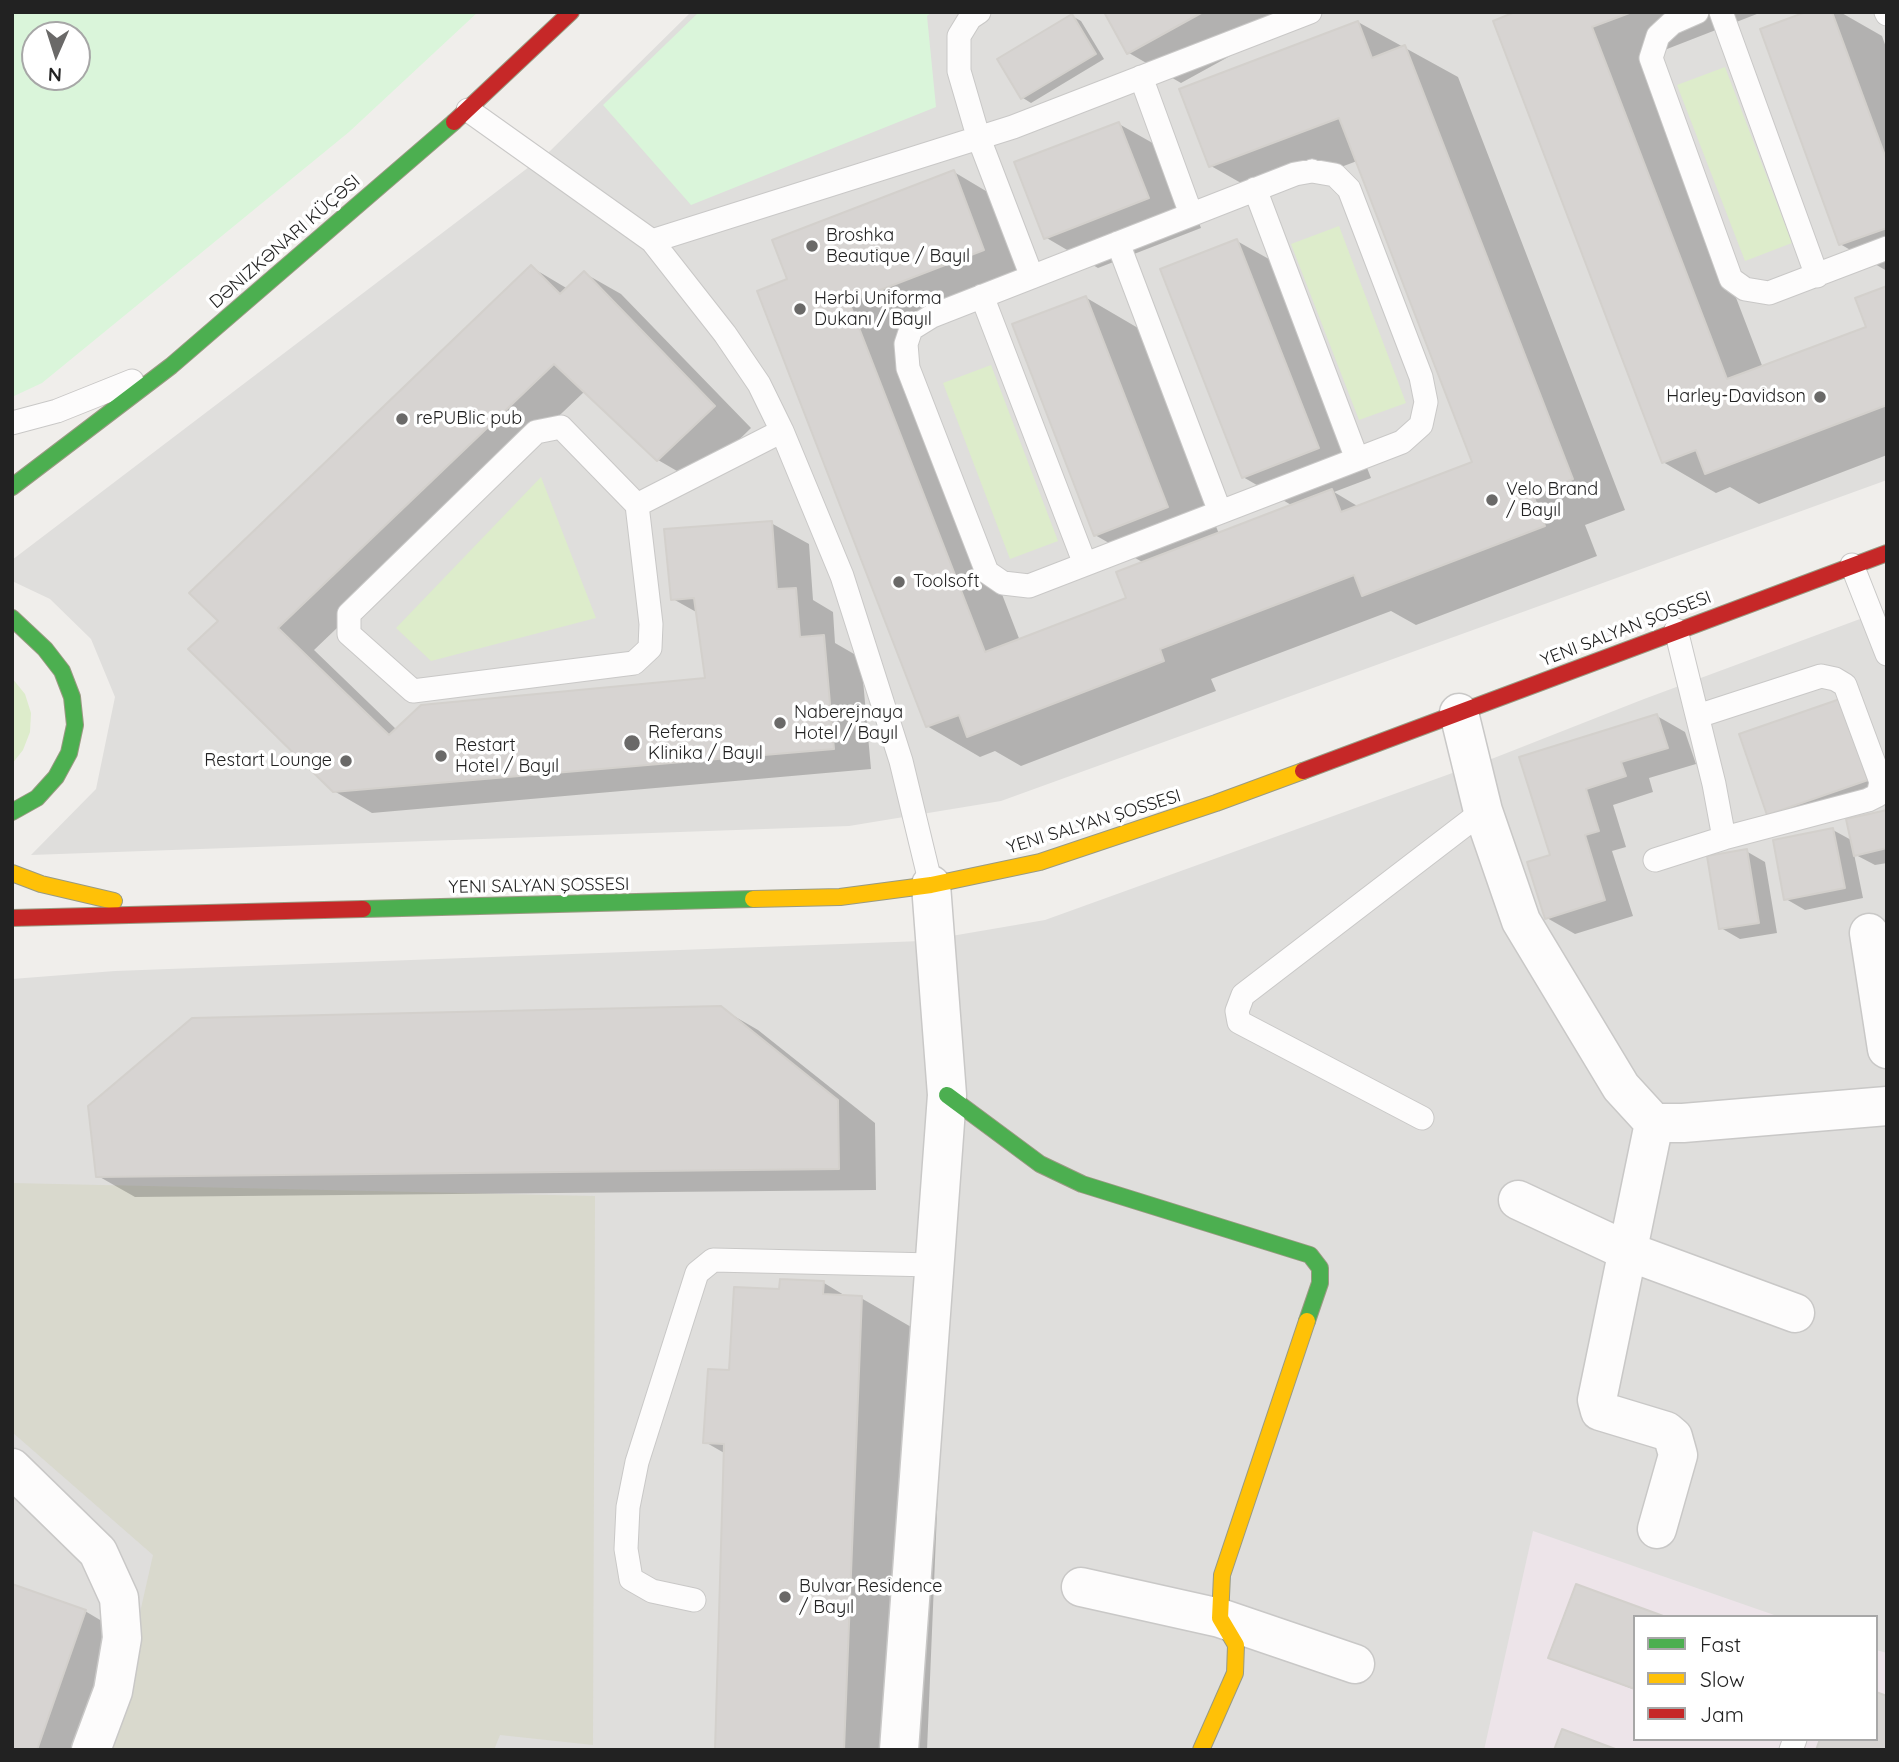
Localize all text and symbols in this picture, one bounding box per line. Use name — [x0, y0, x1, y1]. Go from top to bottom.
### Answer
north arrow — [21, 21, 91, 91]
text: N — [47, 63, 63, 87]
street label: DƏNIZKƏNARI KÜÇƏSI — [205, 171, 365, 313]
place label: Broshka Beautique / Bayıl — [826, 225, 970, 268]
marker: Broshka Beautique / Bayıl — [804, 238, 820, 254]
place label: Hərbi Uniforma Dukanı / Bayıl — [814, 288, 942, 330]
marker: Hərbi Uniforma Dukanı / Bayıl — [792, 301, 808, 317]
place label: Harley-Davidson — [1666, 386, 1806, 408]
marker: Harley-Davidson — [1812, 389, 1828, 405]
place label: rePUBlic pub — [416, 408, 522, 430]
marker: rePUBlic pub — [394, 411, 410, 427]
place label: Velo Brand / Bayıl — [1506, 479, 1598, 522]
marker: Velo Brand / Bayıl — [1484, 492, 1500, 508]
place label: Toolsoft — [913, 571, 980, 593]
marker: Toolsoft — [891, 574, 907, 590]
street label: YENI SALYAN ŞOSSESI — [1538, 586, 1714, 672]
place label: Naberejnaya Hotel / Bayıl — [794, 702, 903, 744]
marker: Naberejnaya Hotel / Bayıl — [772, 715, 788, 731]
place label: Referans Klinika / Bayıl — [648, 722, 763, 764]
marker: Referans Klinika / Bayıl — [622, 733, 642, 753]
place label: Restart Hotel / Bayıl — [455, 735, 559, 778]
marker: Restart Hotel / Bayıl — [433, 748, 449, 764]
place label: Restart Lounge — [204, 750, 332, 772]
marker: Restart Lounge — [338, 753, 354, 769]
street label: YENI SALYAN ŞOSSESI — [1004, 785, 1184, 859]
street label: YENI SALYAN ŞOSSESI — [448, 874, 630, 898]
place label: Bulvar Residence / Bayıl — [799, 1576, 942, 1618]
marker: Bulvar Residence / Bayıl — [777, 1589, 793, 1605]
legend — [1633, 1615, 1878, 1741]
text: Fast — [1700, 1631, 1741, 1657]
text: Slow — [1700, 1666, 1745, 1692]
text: Jam — [1700, 1701, 1744, 1727]

